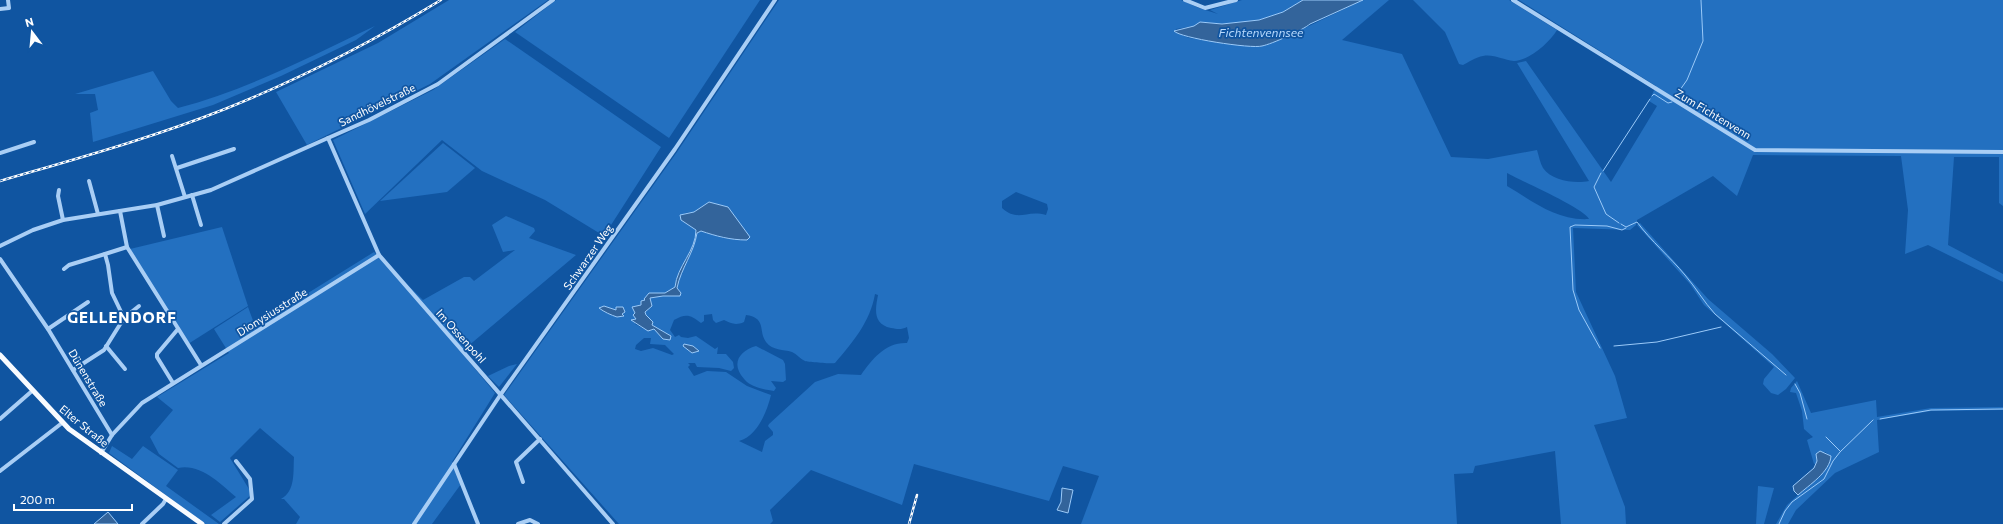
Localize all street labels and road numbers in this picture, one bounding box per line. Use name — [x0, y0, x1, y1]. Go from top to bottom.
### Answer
street label: Sandhövelstraße — [336, 80, 417, 129]
street label: Zum Fichtenvenn — [1673, 86, 1754, 141]
street label: Schwarzer Weg — [560, 221, 615, 292]
street label: Dionysiusstraße — [234, 285, 309, 338]
street label: Im Ossenpohl — [434, 306, 489, 365]
street label: Dünenstraße — [66, 347, 111, 409]
street label: Elter Straße — [57, 402, 112, 449]

